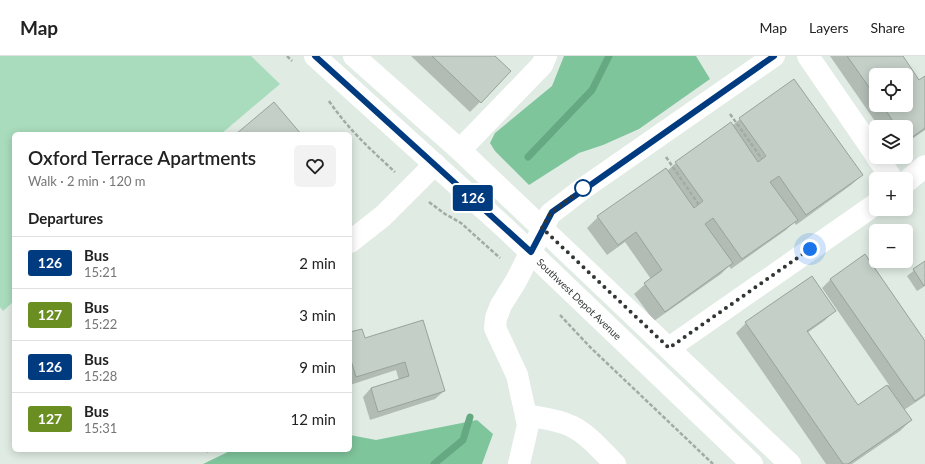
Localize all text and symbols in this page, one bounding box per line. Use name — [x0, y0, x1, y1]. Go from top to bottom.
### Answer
text: Map — [20, 16, 58, 39]
text: Map — [759, 19, 787, 36]
text: Layers — [809, 19, 849, 36]
text: Share — [871, 19, 905, 36]
map controls — [869, 68, 913, 268]
button: locate — [869, 68, 913, 112]
button: layers — [869, 120, 913, 164]
button: heart — [294, 145, 336, 187]
text: Oxford Terrace Apartments — [28, 146, 256, 169]
button: + — [869, 172, 913, 216]
text: Walk · 2 min · 120 m — [28, 173, 146, 189]
unlabelled marker — [574, 179, 592, 197]
line badge: 126 — [450, 185, 496, 211]
text: 126 — [461, 189, 485, 206]
text: Departures — [28, 209, 103, 227]
button: − — [869, 224, 913, 268]
your location — [800, 239, 820, 259]
text: Bus — [84, 246, 109, 264]
text: 126 — [38, 254, 62, 271]
text: 2 min — [299, 254, 336, 272]
street label: Southwest Depot Avenue — [535, 256, 624, 342]
text: 15:21 — [84, 264, 117, 280]
text: Bus — [84, 298, 109, 316]
text: 127 — [38, 306, 62, 323]
text: 3 min — [299, 306, 336, 324]
text: 15:22 — [84, 316, 117, 332]
text: Bus — [84, 350, 109, 368]
text: 126 — [38, 358, 62, 375]
text: 9 min — [299, 358, 336, 376]
text: 15:28 — [84, 368, 117, 384]
text: Bus — [84, 402, 109, 420]
text: 127 — [38, 410, 62, 427]
text: 12 min — [290, 410, 336, 428]
text: 15:31 — [84, 420, 117, 436]

